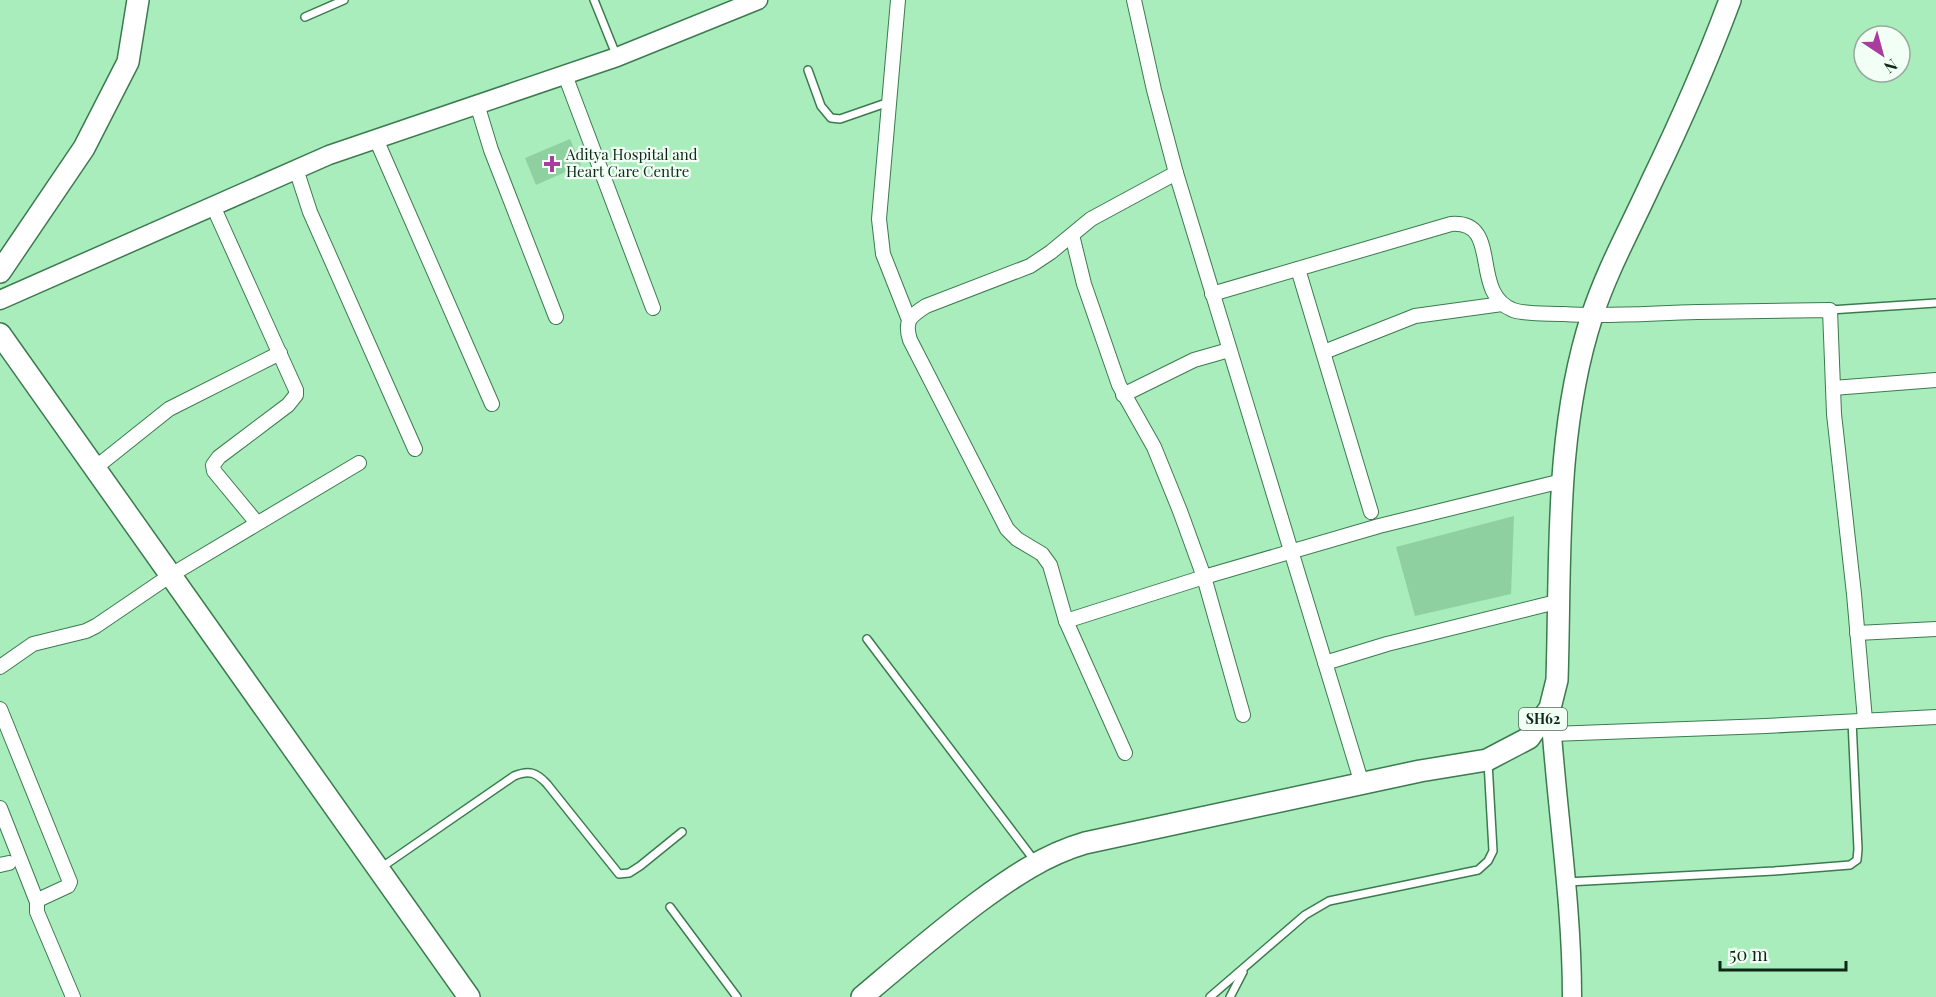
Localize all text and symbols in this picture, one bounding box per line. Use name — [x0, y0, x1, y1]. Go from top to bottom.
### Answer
north arrow — [1852, 24, 1912, 84]
text: N — [1880, 55, 1902, 79]
place label: Aditya Hospital and Heart Care Centre — [565, 144, 698, 181]
marker: Aditya Hospital and Heart Care Centre — [543, 155, 561, 173]
road number: SH62 — [1519, 708, 1567, 730]
scale bar — [1720, 934, 1846, 972]
text: 50 m — [1729, 942, 1768, 966]

